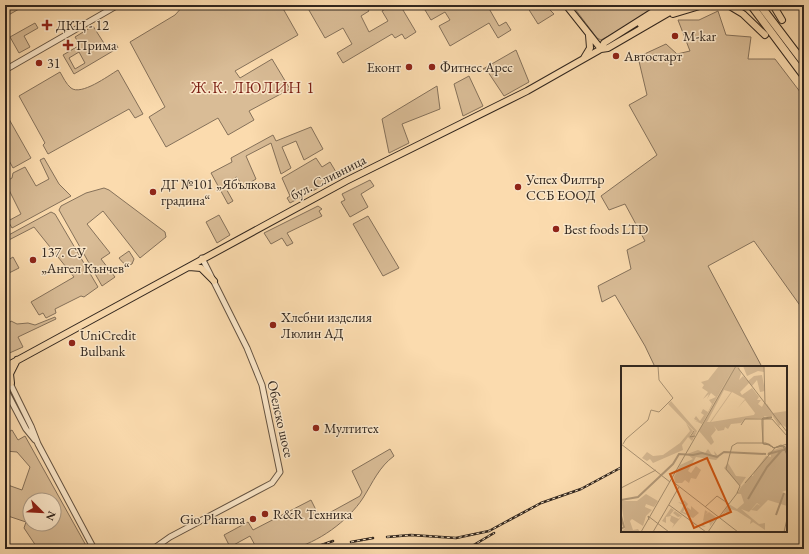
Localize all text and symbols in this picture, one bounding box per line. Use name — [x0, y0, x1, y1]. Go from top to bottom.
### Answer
place label: ДКЦ - 12 — [56, 16, 109, 34]
marker: ДКЦ - 12 — [41, 19, 53, 31]
place label: M-kar — [683, 27, 717, 45]
marker: M-kar — [670, 31, 680, 41]
place label: Прима — [76, 36, 117, 54]
marker: Прима — [63, 40, 73, 50]
place label: Автостарт — [623, 47, 683, 65]
marker: Автостарт — [611, 51, 621, 61]
place label: 31 — [47, 54, 60, 72]
marker: 31 — [34, 58, 44, 68]
place label: Еконт — [367, 58, 401, 76]
place label: Фитнес Арес — [440, 58, 513, 76]
marker: Еконт — [404, 62, 414, 72]
marker: Фитнес Арес — [427, 62, 437, 72]
district label: Ж.К. ЛЮЛИН 1 — [190, 77, 315, 98]
street label: бул. Сливница — [287, 150, 369, 204]
place label: Успех Филтър ССБ ЕООД — [525, 170, 604, 204]
place label: ДГ №101 „Ябълкова градина“ — [161, 175, 276, 209]
marker: Успех Филтър ССБ ЕООД — [513, 182, 523, 192]
marker: ДГ №101 „Ябълкова градина“ — [148, 187, 158, 197]
place label: Best foods LTD — [564, 220, 649, 238]
marker: Best foods LTD — [551, 224, 561, 234]
place label: 137. СУ „Ангел Кънчев“ — [41, 243, 130, 277]
marker: 137. СУ „Ангел Кънчев“ — [28, 255, 38, 265]
place label: Хлебни изделия Люлин АД — [280, 308, 372, 342]
marker: Хлебни изделия Люлин АД — [268, 320, 278, 330]
place label: UniCredit Bulbank — [80, 326, 137, 360]
marker: UniCredit Bulbank — [67, 338, 77, 348]
inset map — [621, 366, 787, 532]
street label: Обелско шосе — [263, 379, 299, 460]
place label: Мултитех — [324, 419, 379, 437]
marker: Мултитех — [311, 423, 321, 433]
north arrow — [22, 492, 62, 532]
place label: R&R Техника — [273, 505, 353, 523]
text: N — [43, 509, 59, 523]
marker: R&R Техника — [260, 509, 270, 519]
place label: Gio Pharma — [180, 510, 245, 528]
marker: Gio Pharma — [248, 514, 258, 524]

